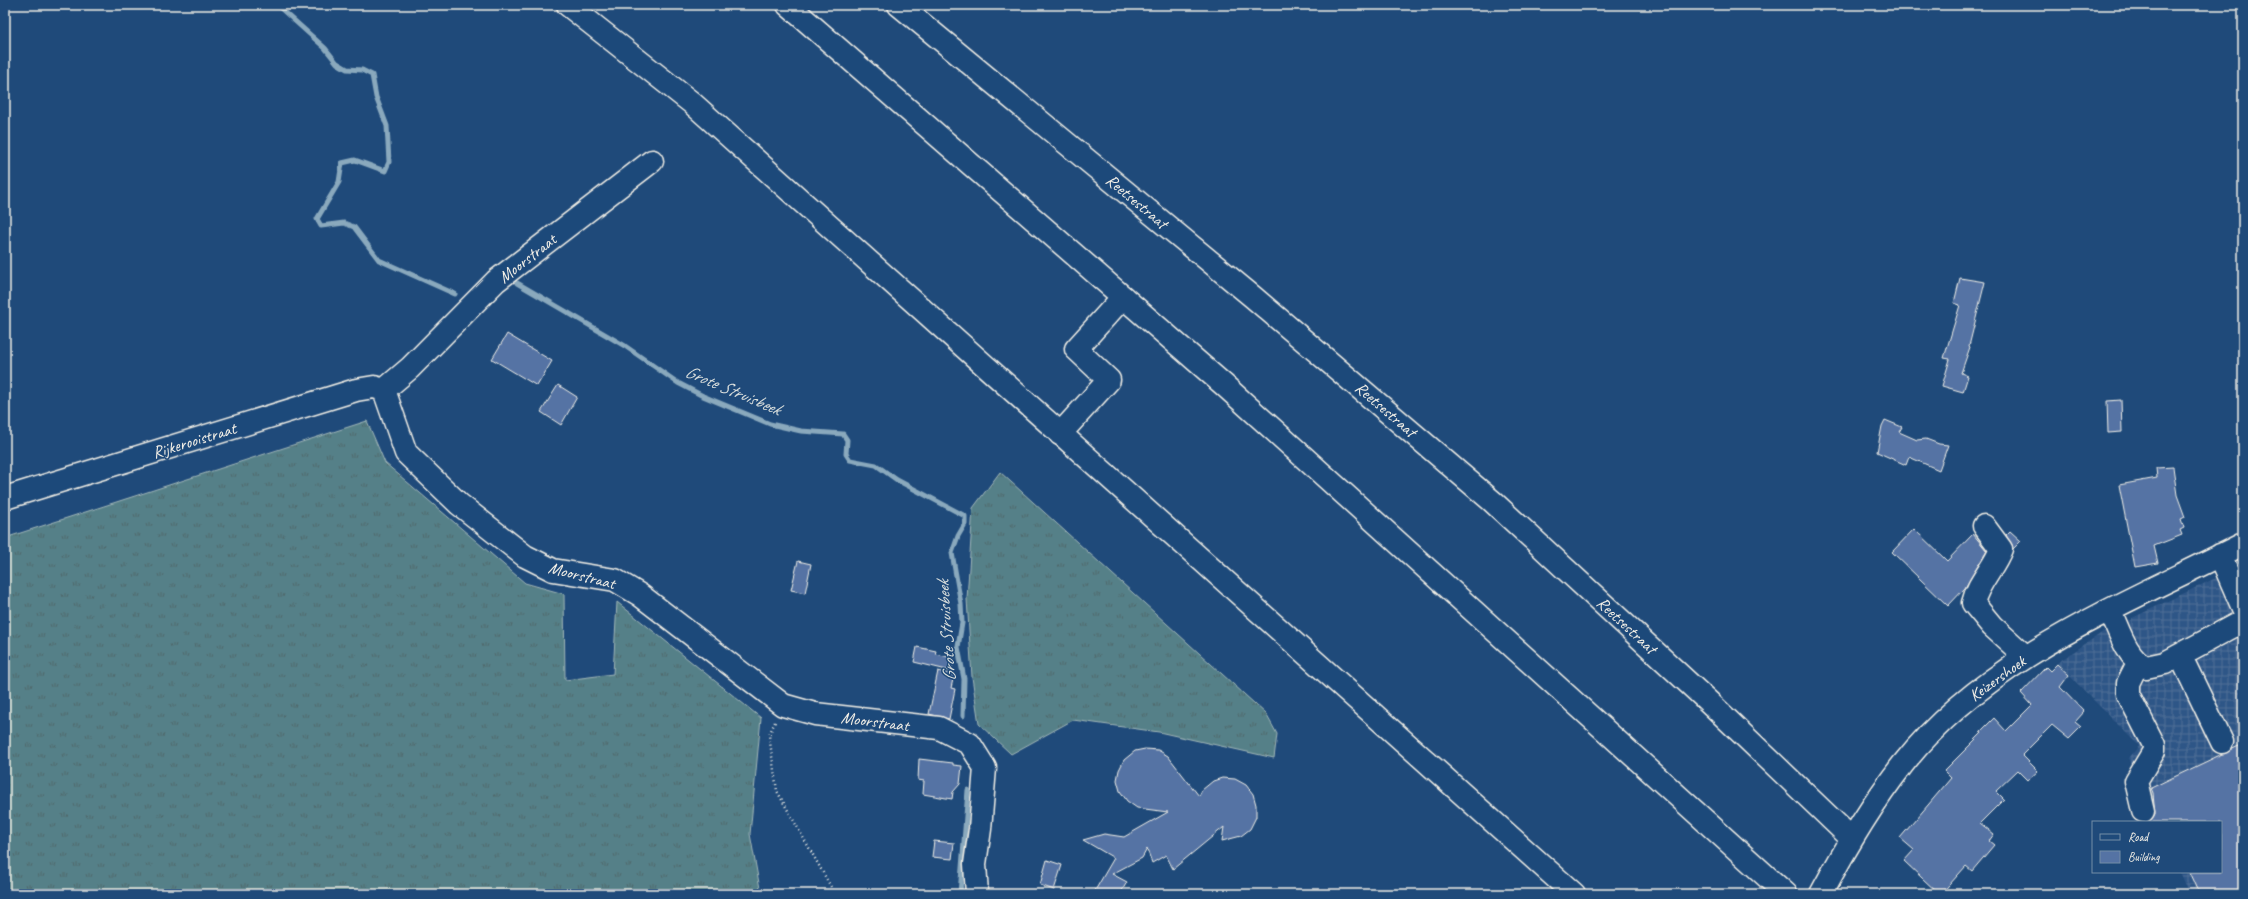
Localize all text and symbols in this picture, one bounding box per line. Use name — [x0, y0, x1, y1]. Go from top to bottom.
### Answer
street label: Reetsestraat — [1101, 169, 1174, 235]
street label: Moorstraat — [494, 228, 562, 288]
water label: Grote Struisbeek — [682, 360, 787, 421]
street label: Reetsestraat — [1351, 377, 1422, 443]
street label: Rijkerooistraat — [150, 417, 241, 463]
street label: Moorstraat — [546, 557, 620, 594]
water label: Grote Struisbeek — [931, 576, 961, 682]
street label: Reetsestraat — [1592, 592, 1663, 660]
street label: Keizershoek — [1965, 650, 2031, 706]
street label: Moorstraat — [840, 707, 912, 736]
legend — [2092, 821, 2222, 873]
text: Road — [2128, 829, 2150, 845]
text: Building — [2128, 849, 2160, 865]

